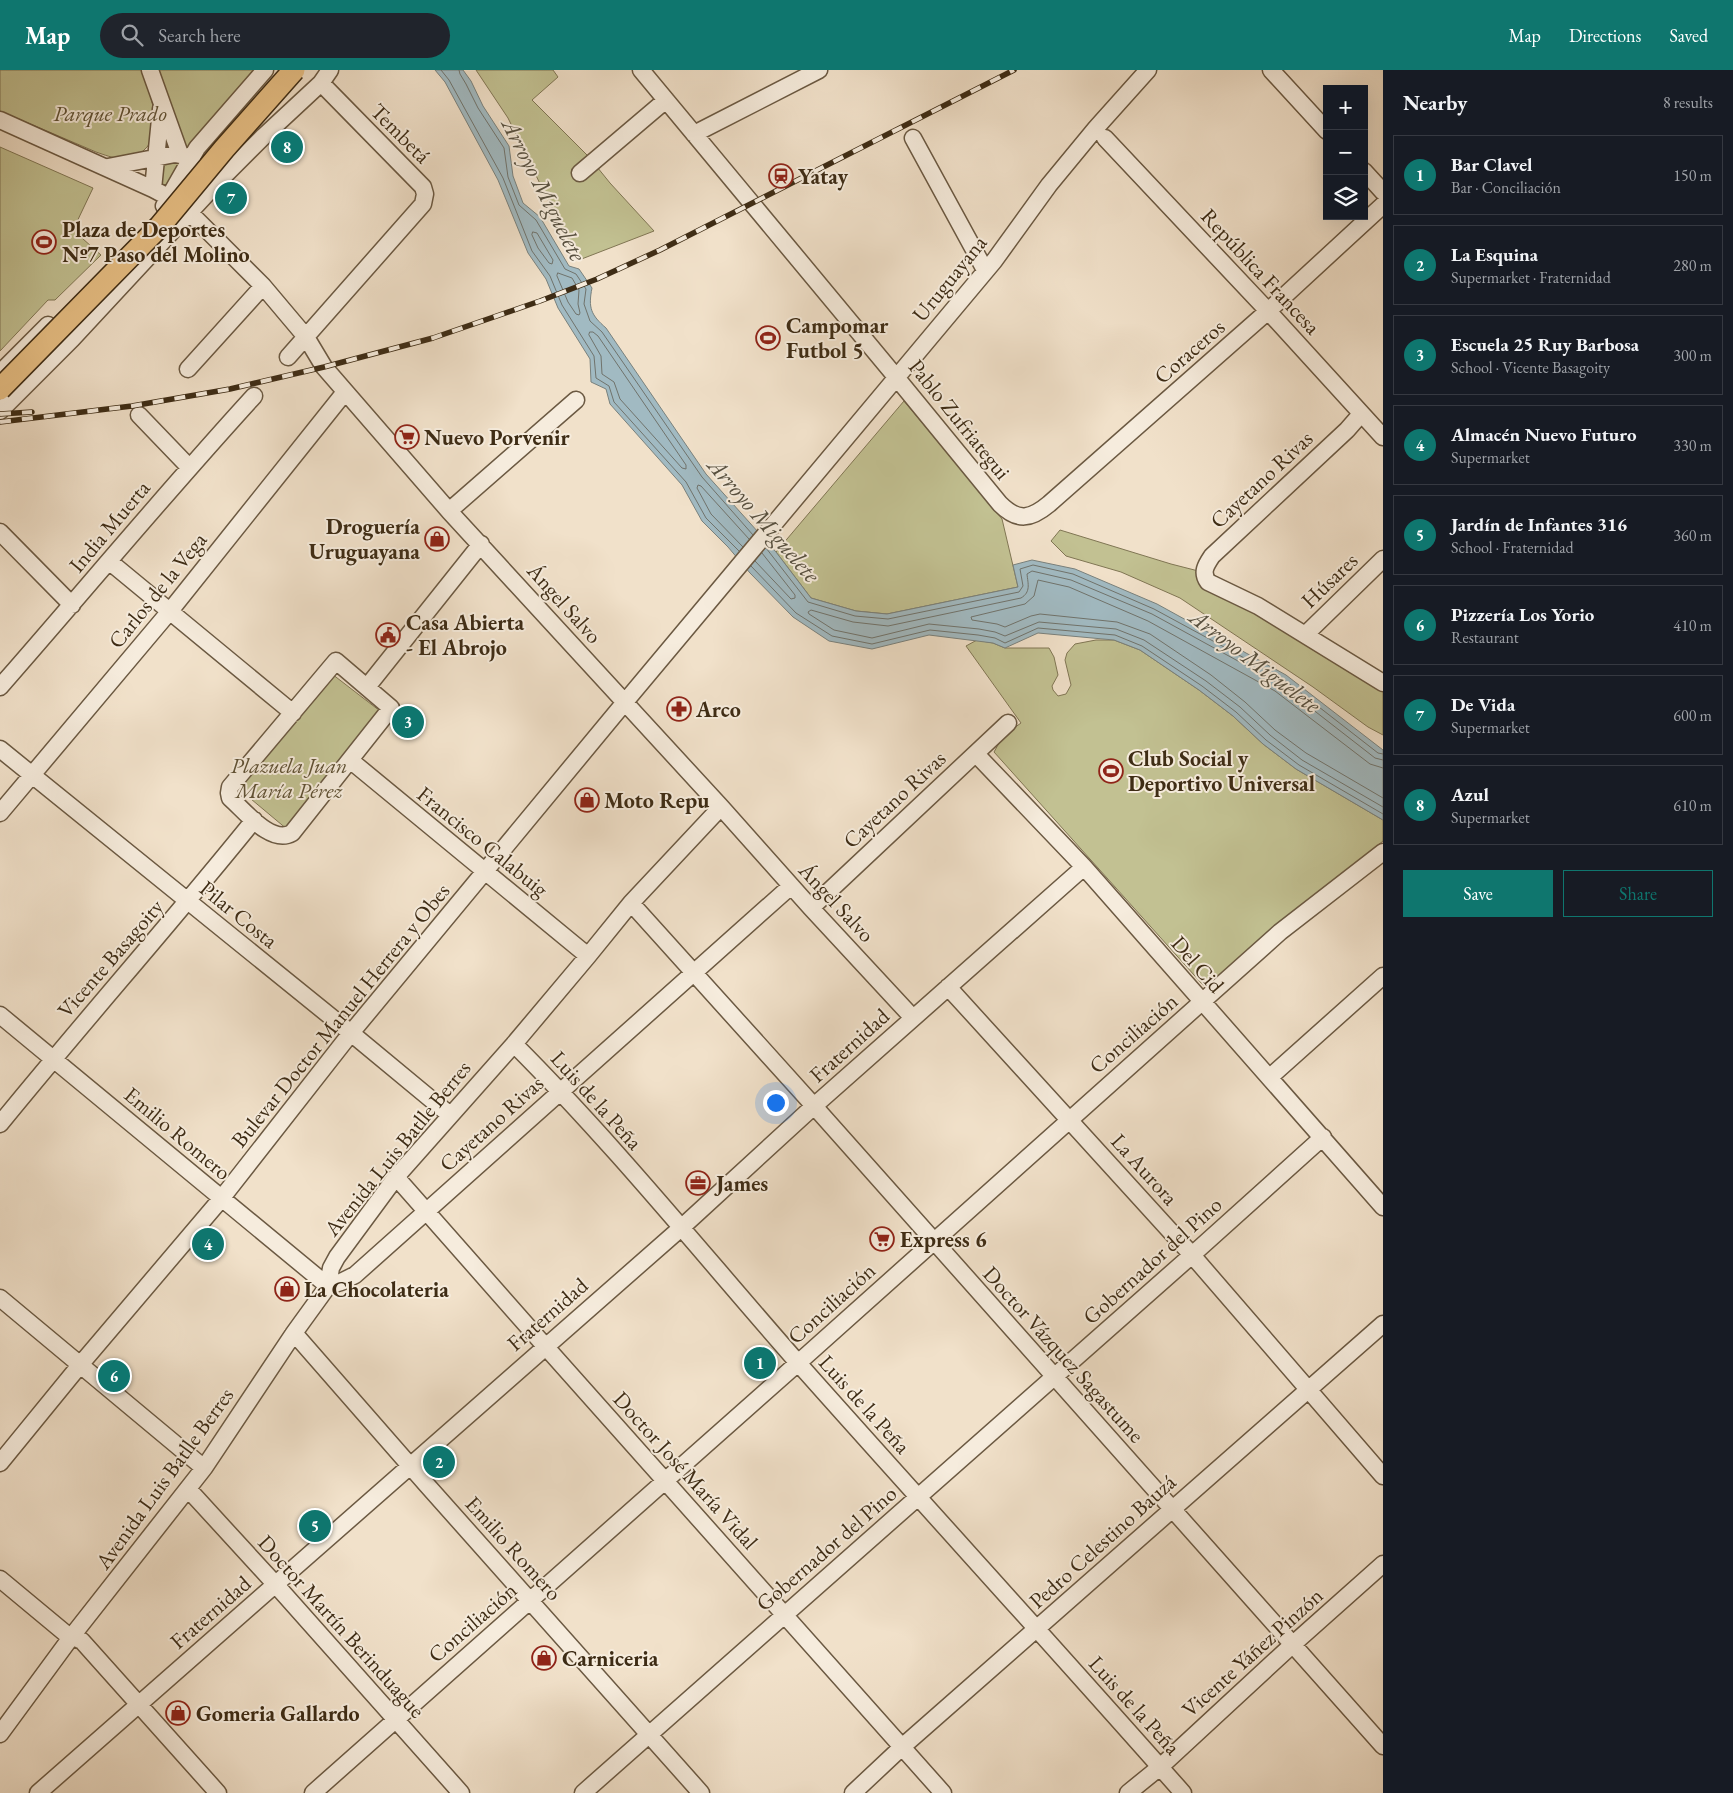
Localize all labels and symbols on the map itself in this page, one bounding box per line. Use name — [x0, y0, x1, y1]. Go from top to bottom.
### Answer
street label: Tembetá — [364, 97, 437, 170]
park label: Parque Prado — [53, 99, 167, 128]
water label: Arroyo Miguelete — [494, 111, 594, 267]
pin: 8 — [271, 128, 303, 166]
place label: Yatay — [798, 162, 848, 191]
station icon: Yatay — [768, 163, 794, 189]
pin: 7 — [215, 179, 247, 217]
street label: República Francesa — [1195, 202, 1327, 341]
place label: Plaza de Deportes Nº7 Paso del Molino — [62, 215, 250, 269]
sports icon: Plaza de Deportes Nº7 Paso del Molino — [31, 229, 57, 255]
street label: Uruguayana — [906, 229, 993, 328]
place label: Campomar Futbol 5 — [786, 311, 889, 365]
street label: Coraceros — [1148, 313, 1231, 390]
sports icon: Campomar Futbol 5 — [755, 325, 781, 351]
street label: Pablo Zufriategui — [902, 353, 1017, 485]
place label: Nuevo Porvenir — [424, 423, 571, 452]
supermarket icon: Nuevo Porvenir — [394, 424, 420, 450]
street label: Cayetano Rivas — [1204, 424, 1319, 535]
water label: Arroyo Miguelete — [700, 449, 828, 590]
street label: India Muerta — [62, 474, 157, 578]
place label: Droguería Uruguayana — [309, 512, 420, 566]
street label: Carlos de la Vega — [102, 526, 213, 654]
shop icon: Droguería Uruguayana — [424, 526, 450, 552]
street label: Húsares — [1295, 546, 1364, 615]
street label: Ángel Salvo — [520, 556, 609, 650]
water label: Arroyo Miguelete — [1182, 600, 1328, 721]
place label: Casa Abierta - El Abrojo — [406, 608, 525, 662]
public building icon: Casa Abierta - El Abrojo — [375, 622, 401, 648]
place label: Arco — [695, 695, 741, 724]
pharmacy icon: Arco — [666, 696, 692, 722]
pin: 3 — [392, 703, 424, 741]
street label: Cayetano Rivas — [837, 744, 952, 855]
place label: Club Social y Deportivo Universal — [1128, 744, 1315, 798]
park label: Plazuela Juan María Pérez — [231, 751, 347, 805]
sports icon: Club Social y Deportivo Universal — [1098, 758, 1124, 784]
street label: Francisco Calabuig — [411, 780, 555, 903]
place label: Moto Repu — [604, 786, 709, 815]
shop icon: Moto Repu — [574, 787, 600, 813]
street label: Ángel Salvo — [792, 856, 881, 948]
street label: Pilar Costa — [194, 874, 284, 955]
street label: Bulevar Doctor Manuel Herrera y Obes — [225, 877, 456, 1153]
street label: Vicente Basagoity — [51, 893, 170, 1024]
street label: Del Cid — [1165, 930, 1231, 1000]
street label: Conciliación — [1083, 987, 1184, 1080]
street label: Fraternidad — [803, 1001, 896, 1089]
street label: Luis de la Peña — [544, 1045, 649, 1156]
street label: Avenida Luis Batlle Berres — [317, 1054, 477, 1243]
street label: Cayetano Rivas — [433, 1069, 550, 1178]
street label: Emilio Romero — [118, 1080, 237, 1187]
your location — [763, 1090, 789, 1116]
street label: La Aurora — [1105, 1127, 1185, 1212]
place label: James — [714, 1169, 768, 1198]
office icon: James — [685, 1170, 711, 1196]
street label: Gobernador del Pino — [1077, 1190, 1228, 1331]
pin: 4 — [192, 1225, 224, 1263]
place label: Express 6 — [900, 1225, 987, 1254]
supermarket icon: Express 6 — [869, 1226, 895, 1252]
street label: Conciliación — [781, 1256, 882, 1351]
street label: Doctor Vázquez Sagastume — [976, 1260, 1151, 1449]
street label: Fraternidad — [501, 1271, 595, 1358]
place label: La Chocolateria — [304, 1275, 449, 1304]
shop icon: La Chocolateria — [274, 1276, 300, 1302]
pin: 1 — [744, 1344, 776, 1382]
street label: Luis de la Peña — [812, 1349, 917, 1460]
pin: 6 — [98, 1357, 130, 1395]
street label: Avenida Luis Batlle Berres — [88, 1382, 240, 1576]
street label: Doctor José María Vidal — [607, 1385, 764, 1556]
pin: 2 — [423, 1443, 455, 1481]
street label: Pedro Celestino Bauzá — [1023, 1468, 1182, 1615]
street label: Gobernador del Pino — [750, 1479, 903, 1618]
street label: Emilio Romero — [459, 1490, 568, 1607]
pin: 5 — [299, 1507, 331, 1545]
street label: Doctor Martín Berinduague — [252, 1529, 432, 1724]
street label: Fraternidad — [164, 1569, 258, 1656]
street label: Conciliación — [422, 1576, 523, 1669]
street label: Vicente Yáñez Pinzón — [1176, 1581, 1329, 1724]
place label: Carniceria — [562, 1644, 659, 1673]
shop icon: Carniceria — [531, 1645, 557, 1671]
street label: Luis de la Peña — [1082, 1650, 1187, 1761]
place label: Gomeria Gallardo — [196, 1699, 360, 1728]
shop icon: Gomeria Gallardo — [165, 1700, 191, 1726]

